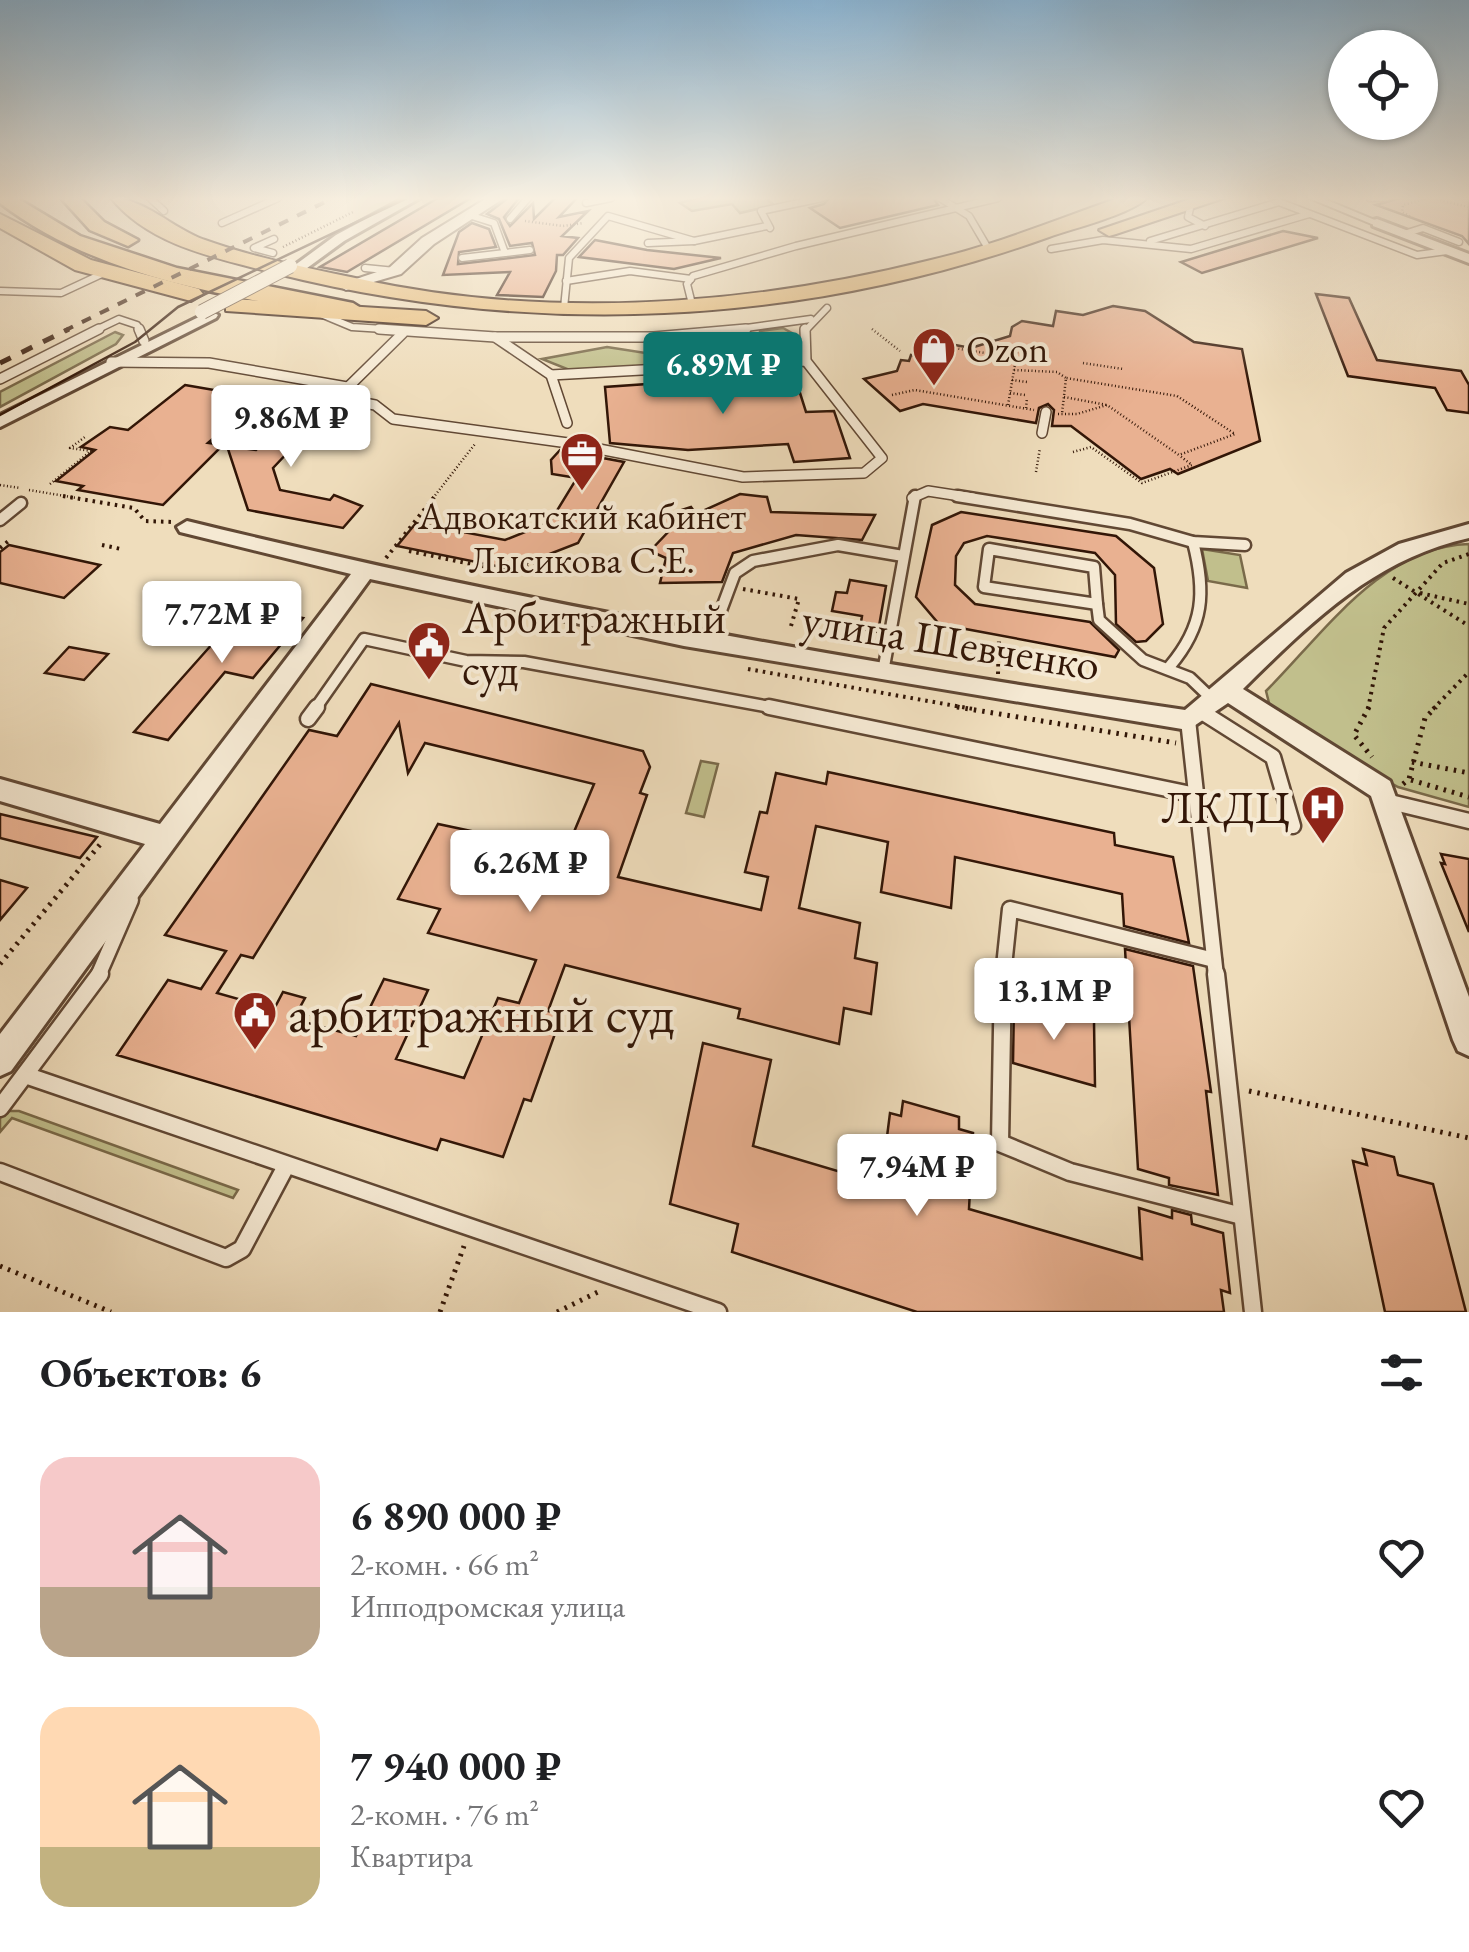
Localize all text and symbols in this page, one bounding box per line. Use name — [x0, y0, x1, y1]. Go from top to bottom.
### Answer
map controls — [1328, 30, 1438, 140]
button: locate — [1328, 30, 1438, 140]
place label: Ozon — [966, 324, 1048, 373]
shop icon: Ozon — [911, 326, 957, 387]
pin: 6.89M ₽ — [631, 332, 815, 417]
text: 6.89M ₽ — [665, 343, 781, 385]
pin: 9.86M ₽ — [199, 385, 383, 470]
text: 9.86M ₽ — [233, 396, 349, 438]
office icon: Адвокатский кабинет Лысикова С.Е. — [559, 431, 605, 492]
place label: Адвокатский кабинет Лысикова С.Е. — [417, 491, 746, 584]
pin: 7.72M ₽ — [130, 581, 314, 666]
place label: Арбитражный суд — [461, 588, 726, 698]
street label: улица Шевченко — [798, 589, 1104, 693]
text: 7.72M ₽ — [164, 592, 280, 634]
public building icon: Арбитражный суд — [406, 620, 452, 681]
place label: ЛКДЦ — [1162, 778, 1290, 836]
hospital icon: ЛКДЦ — [1300, 784, 1346, 845]
pin: 6.26M ₽ — [438, 830, 622, 915]
text: 6.26M ₽ — [472, 841, 588, 883]
pin: 13.1M ₽ — [962, 958, 1146, 1043]
text: 13.1M ₽ — [996, 969, 1112, 1011]
place label: арбитражный суд — [288, 977, 675, 1048]
public building icon: арбитражный суд — [232, 990, 278, 1051]
pin: 7.94M ₽ — [825, 1134, 1009, 1219]
text: 7.94M ₽ — [859, 1145, 975, 1187]
text: Объектов: 6 — [40, 1345, 261, 1400]
icon: filters — [1374, 1345, 1429, 1400]
text: 6 890 000 ₽ — [350, 1488, 561, 1543]
icon: home — [120, 1497, 240, 1617]
icon: heart — [1374, 1530, 1429, 1585]
text: 2-комн. · 66 m² — [350, 1543, 539, 1585]
text: Ипподромская улица — [350, 1585, 625, 1627]
text: 7 940 000 ₽ — [350, 1738, 561, 1793]
icon: home — [120, 1747, 240, 1867]
icon: heart — [1374, 1780, 1429, 1835]
text: 2-комн. · 76 m² — [350, 1793, 539, 1835]
text: Квартира — [350, 1835, 473, 1877]

